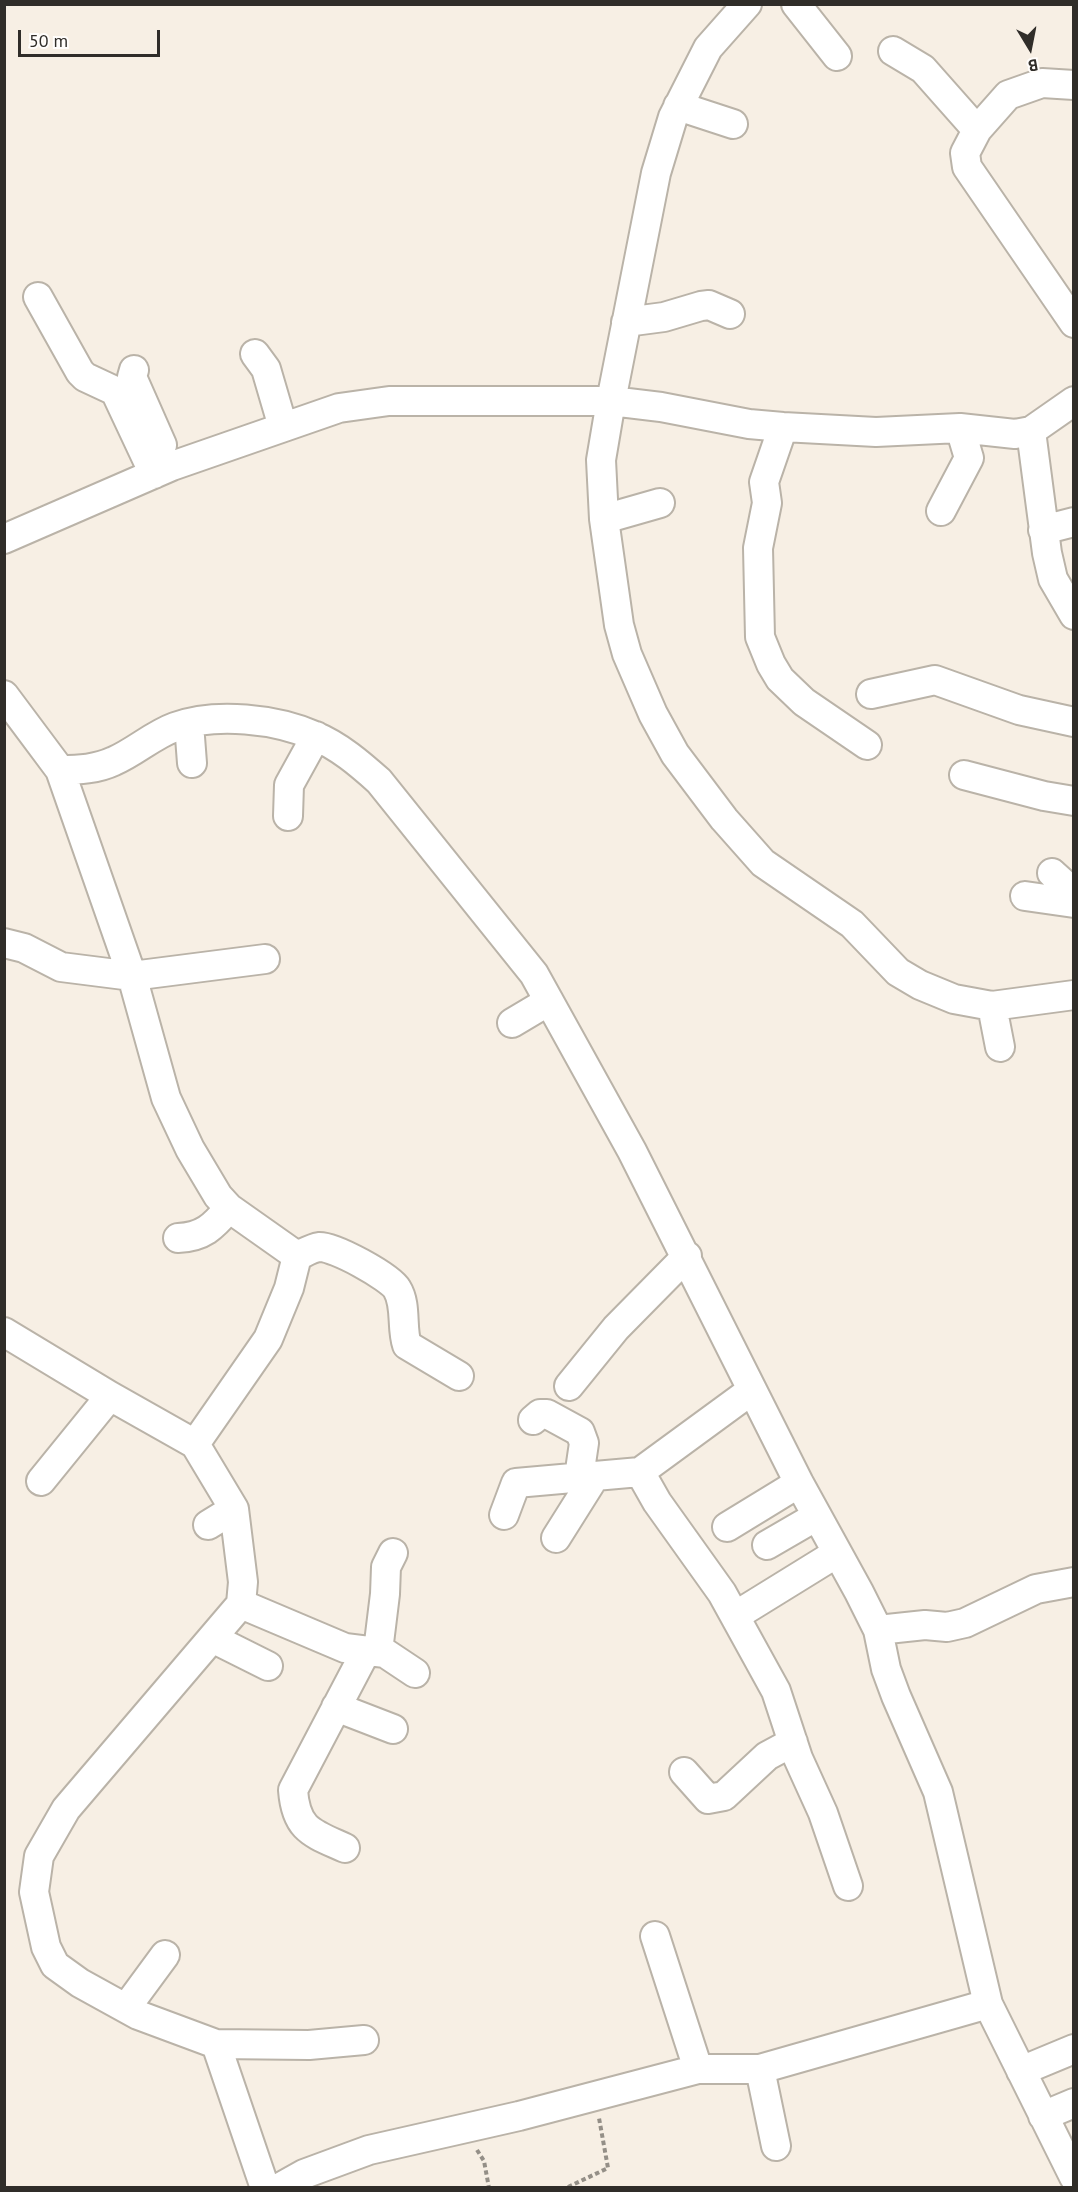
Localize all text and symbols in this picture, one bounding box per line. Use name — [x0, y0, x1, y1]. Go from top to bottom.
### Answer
scale bar — [21, 18, 164, 56]
north arrow — [1000, 18, 1060, 78]
text: 50 m — [29, 29, 68, 52]
text: B — [1027, 55, 1040, 76]

